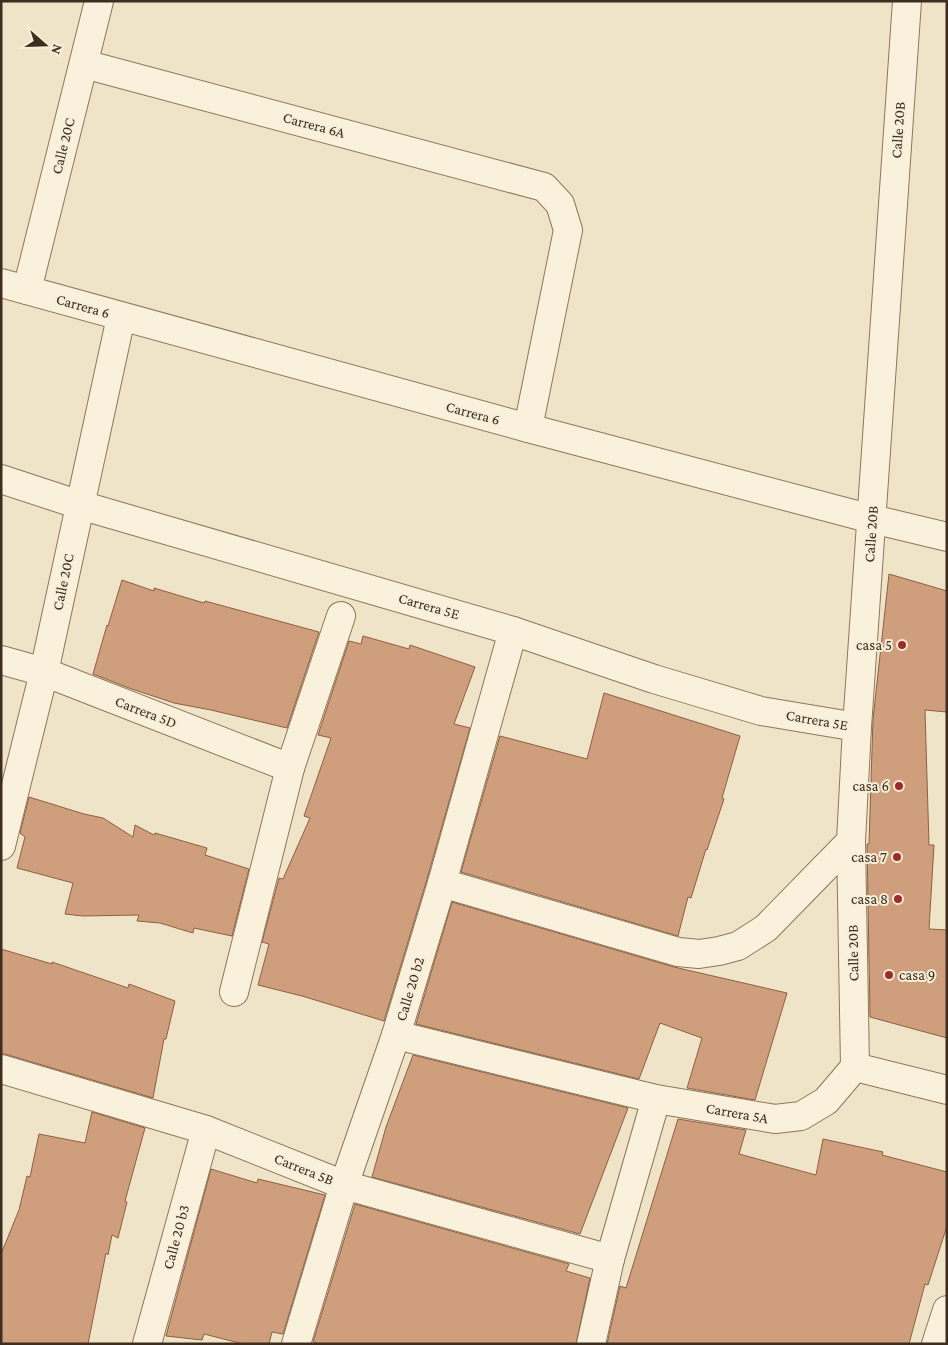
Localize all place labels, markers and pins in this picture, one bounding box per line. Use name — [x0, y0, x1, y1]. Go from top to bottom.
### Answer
place label: casa 5 — [856, 637, 892, 653]
marker: casa 5 — [896, 639, 908, 651]
place label: casa 6 — [853, 778, 889, 794]
marker: casa 6 — [893, 780, 905, 792]
place label: casa 7 — [851, 849, 887, 865]
marker: casa 7 — [891, 851, 903, 863]
place label: casa 8 — [851, 891, 888, 907]
marker: casa 8 — [892, 893, 904, 905]
place label: casa 9 — [899, 967, 935, 983]
marker: casa 9 — [883, 969, 895, 981]

